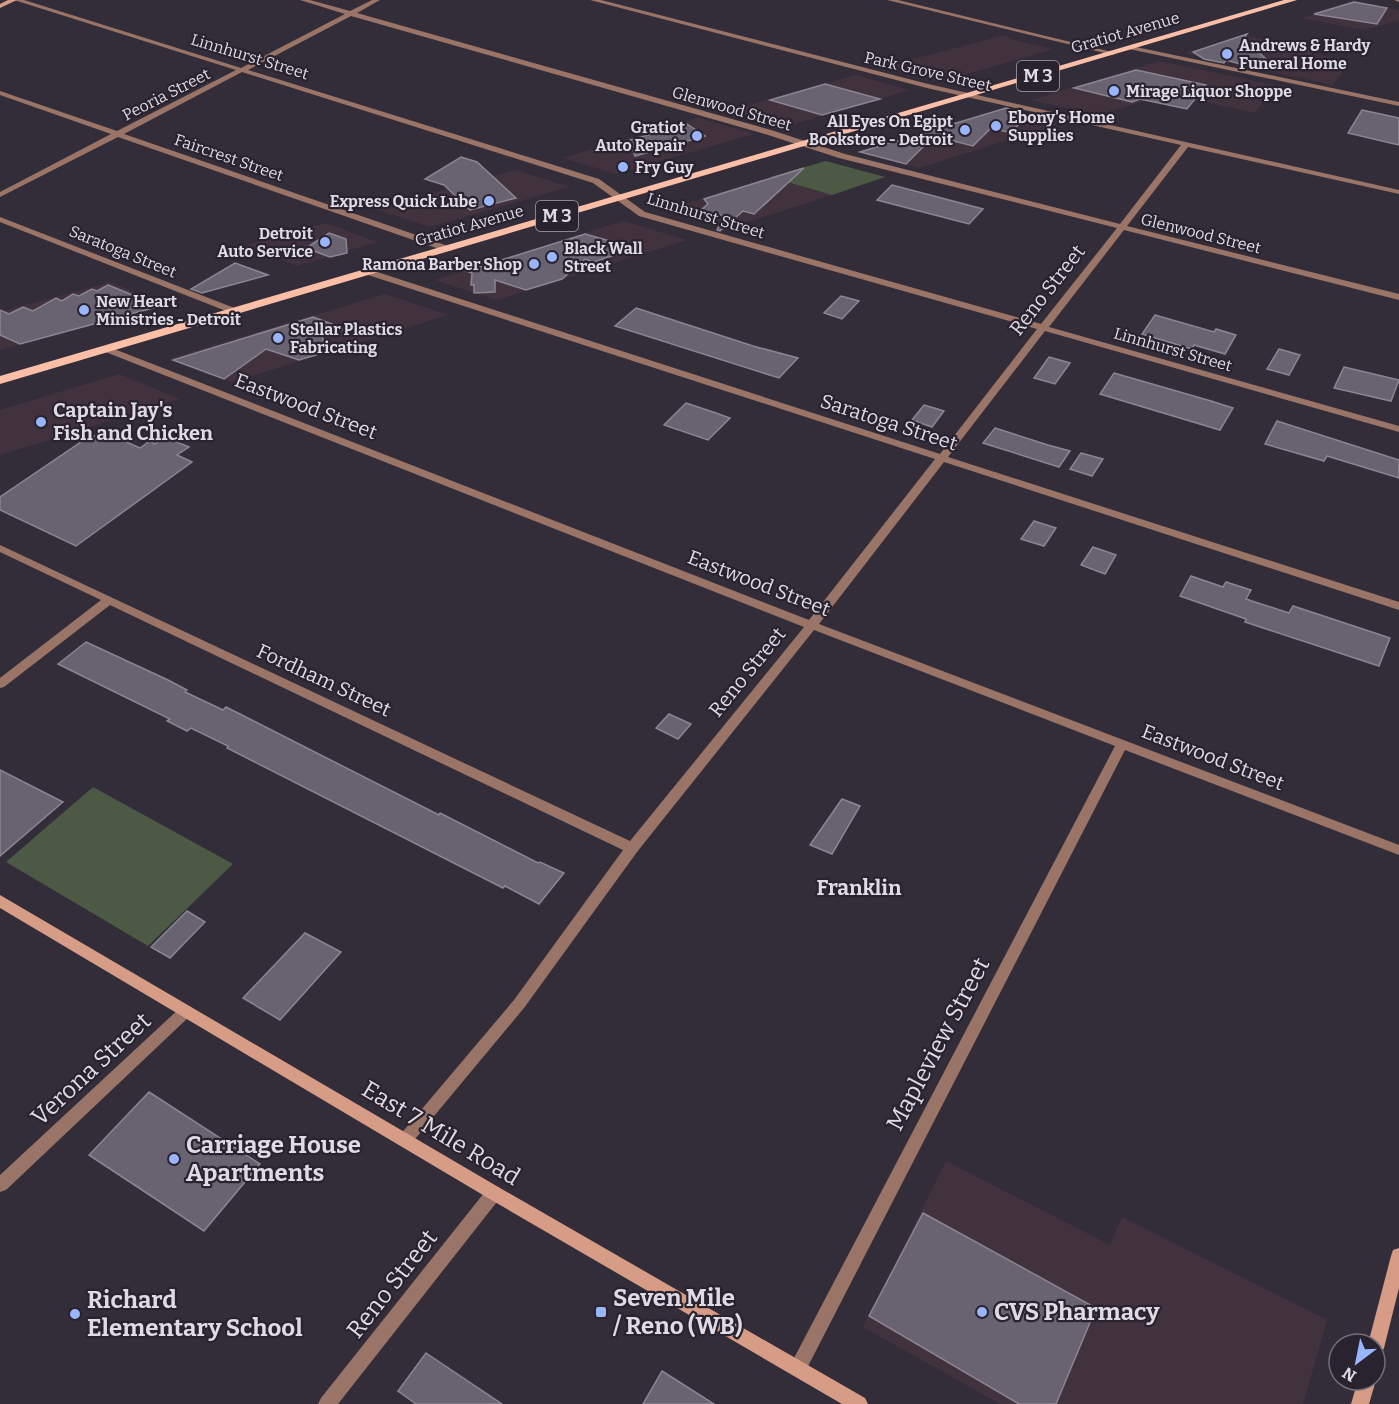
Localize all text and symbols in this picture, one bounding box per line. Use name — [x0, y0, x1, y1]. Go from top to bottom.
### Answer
street label: Gratiot Avenue — [1069, 8, 1182, 57]
street label: Linnhurst Street — [189, 30, 311, 83]
place label: Andrews & Hardy Funeral Home — [1239, 36, 1370, 73]
marker: Andrews & Hardy Funeral Home — [1220, 47, 1234, 61]
street label: Park Grove Street — [863, 48, 993, 95]
road number: M 3 — [1017, 61, 1059, 91]
street label: Peoria Street — [119, 64, 213, 125]
street label: Glenwood Street — [670, 82, 794, 135]
place label: Mirage Liquor Shoppe — [1126, 82, 1292, 101]
marker: Mirage Liquor Shoppe — [1107, 84, 1121, 98]
place label: Ebony's Home Supplies — [1008, 108, 1115, 145]
place label: All Eyes On Egipt Bookstore - Detroit — [809, 112, 954, 149]
place label: Gratiot Auto Repair — [595, 118, 686, 155]
marker: Ebony's Home Supplies — [989, 119, 1003, 133]
marker: All Eyes On Egipt Bookstore - Detroit — [958, 123, 972, 137]
marker: Gratiot Auto Repair — [690, 129, 704, 143]
street label: Faircrest Street — [172, 130, 286, 185]
place label: Fry Guy — [635, 158, 694, 177]
marker: Fry Guy — [616, 160, 630, 174]
street label: Linnhurst Street — [645, 189, 767, 242]
place label: Express Quick Lube — [330, 192, 477, 211]
marker: Express Quick Lube — [482, 194, 496, 208]
street label: Gratiot Avenue — [413, 201, 526, 250]
road number: M 3 — [536, 201, 578, 231]
street label: Glenwood Street — [1139, 209, 1263, 258]
street label: Saratoga Street — [66, 221, 179, 282]
place label: Detroit Auto Service — [217, 224, 314, 261]
marker: Detroit Auto Service — [318, 235, 332, 249]
place label: Black Wall Street — [564, 239, 643, 276]
street label: Reno Street — [1004, 240, 1090, 340]
marker: Black Wall Street — [545, 250, 559, 264]
place label: Ramona Barber Shop — [362, 255, 522, 274]
marker: Ramona Barber Shop — [527, 257, 541, 271]
place label: New Heart Ministries - Detroit — [96, 292, 242, 329]
marker: New Heart Ministries - Detroit — [77, 303, 91, 317]
place label: Stellar Plastics Fabricating — [290, 320, 403, 357]
street label: Linnhurst Street — [1112, 324, 1234, 376]
marker: Stellar Plastics Fabricating — [271, 331, 285, 345]
street label: Eastwood Street — [231, 368, 381, 444]
street label: Saratoga Street — [818, 389, 960, 455]
place label: Captain Jay's Fish and Chicken — [53, 398, 213, 445]
marker: Captain Jay's Fish and Chicken — [34, 415, 48, 429]
street label: Eastwood Street — [684, 545, 834, 621]
street label: Reno Street — [704, 622, 790, 722]
street label: Fordham Street — [253, 638, 395, 722]
street label: Eastwood Street — [1138, 719, 1288, 795]
district label: Franklin — [816, 875, 902, 901]
street label: Mapleview Street — [881, 952, 996, 1135]
street label: Verona Street — [26, 1006, 157, 1131]
street label: East 7 Mile Road — [357, 1075, 525, 1191]
place label: Carriage House Apartments — [186, 1131, 361, 1187]
marker: Carriage House Apartments — [167, 1152, 181, 1166]
street label: Reno Street — [341, 1224, 443, 1344]
place label: Seven Mile / Reno (WB) — [612, 1284, 743, 1340]
place label: Richard Elementary School — [87, 1286, 303, 1342]
place label: CVS Pharmacy — [994, 1298, 1160, 1326]
marker: Seven Mile / Reno (WB) — [594, 1305, 608, 1319]
marker: CVS Pharmacy — [975, 1305, 989, 1319]
marker: Richard Elementary School — [68, 1307, 82, 1321]
north arrow — [1327, 1332, 1387, 1392]
text: N — [1339, 1363, 1360, 1386]

